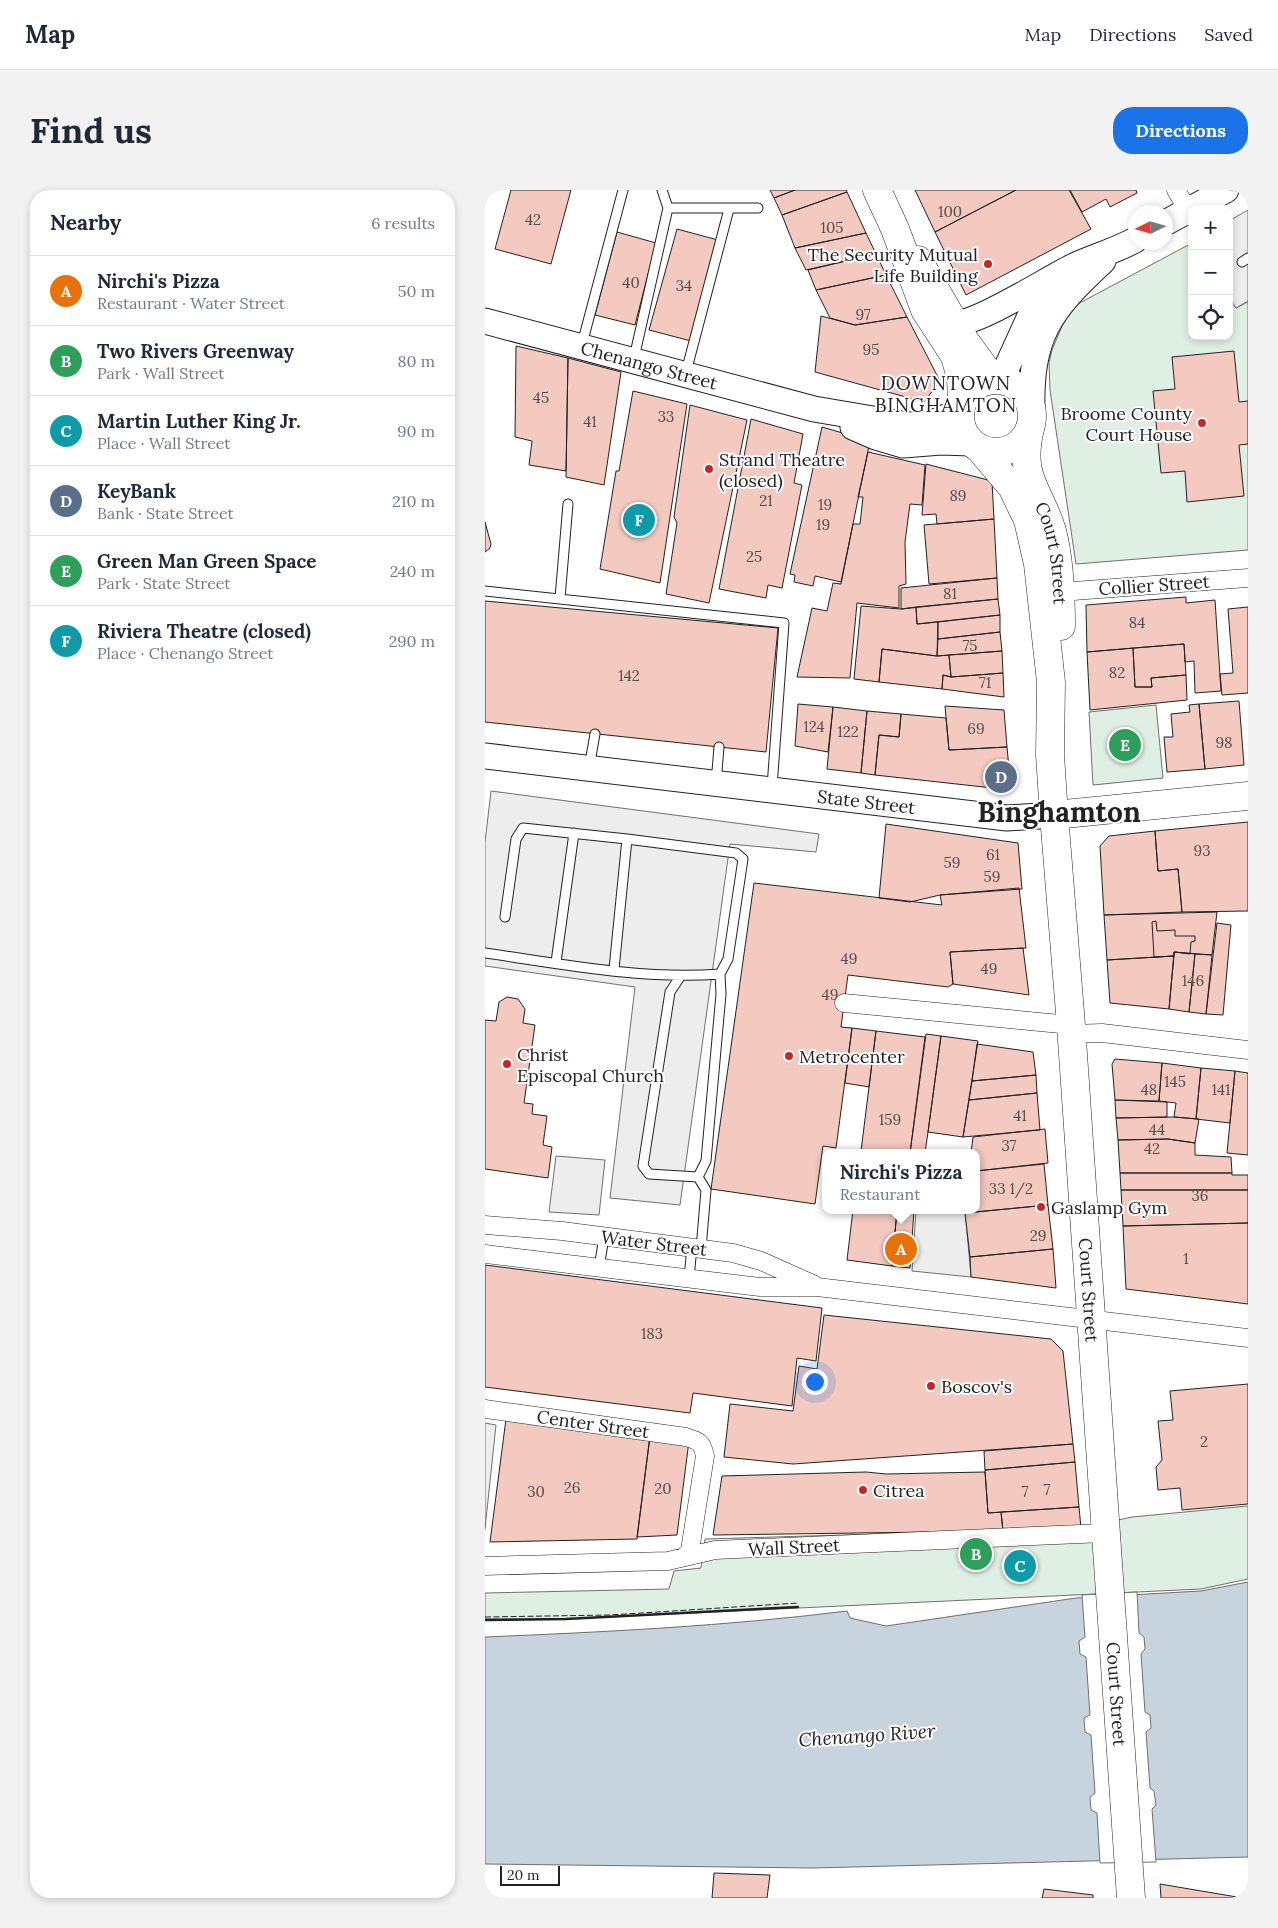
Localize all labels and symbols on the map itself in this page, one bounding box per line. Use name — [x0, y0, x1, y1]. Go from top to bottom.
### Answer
house number: 100 — [938, 202, 962, 221]
north arrow — [1128, 205, 1173, 250]
house number: 42 — [525, 210, 541, 229]
house number: 105 — [821, 218, 843, 237]
place label: The Security Mutual Life Building — [807, 243, 979, 287]
marker: The Security Mutual Life Building — [982, 258, 994, 270]
house number: 40 — [622, 273, 640, 292]
house number: 34 — [676, 276, 692, 295]
house number: 97 — [855, 305, 871, 324]
street label: Chenango Street — [578, 336, 720, 394]
house number: 95 — [863, 340, 879, 359]
district label: DOWNTOWN BINGHAMTON — [875, 371, 1017, 417]
house number: 45 — [533, 388, 549, 407]
place label: Broome County Court House — [1061, 402, 1192, 446]
house number: 33 — [658, 407, 674, 426]
house number: 41 — [583, 412, 597, 431]
marker: Broome County Court House — [1196, 417, 1208, 429]
place label: Strand Theatre (closed) — [719, 448, 845, 492]
marker: Strand Theatre (closed) — [703, 463, 715, 475]
house number: 89 — [950, 486, 967, 505]
house number: 21 — [759, 491, 773, 510]
house number: 19 — [818, 495, 832, 514]
street label: Court Street — [1030, 498, 1072, 605]
pin: F — [623, 501, 655, 539]
house number: 19 — [816, 515, 830, 534]
house number: 25 — [746, 547, 762, 566]
street label: Collier Street — [1098, 570, 1210, 600]
house number: 81 — [943, 584, 957, 603]
house number: 84 — [1129, 613, 1145, 632]
house number: 75 — [962, 636, 978, 655]
house number: 82 — [1109, 663, 1125, 682]
house number: 142 — [618, 666, 640, 685]
house number: 71 — [979, 673, 991, 692]
house number: 124 — [803, 717, 825, 736]
house number: 69 — [967, 719, 985, 738]
house number: 122 — [837, 722, 859, 741]
pin: E — [1109, 726, 1141, 764]
house number: 98 — [1215, 733, 1233, 752]
pin: D — [985, 758, 1017, 796]
street label: State Street — [816, 784, 917, 819]
district label: Binghamton — [977, 794, 1141, 830]
house number: 93 — [1193, 841, 1211, 860]
house number: 61 — [986, 845, 1000, 864]
house number: 59 — [944, 853, 960, 872]
house number: 59 — [984, 867, 1000, 886]
house number: 49 — [841, 949, 857, 968]
house number: 49 — [981, 959, 997, 978]
house number: 146 — [1182, 971, 1204, 990]
house number: 49 — [822, 985, 838, 1004]
place label: Christ Episcopal Church — [517, 1043, 664, 1087]
place label: Metrocenter — [799, 1045, 905, 1068]
marker: Metrocenter — [783, 1050, 795, 1062]
marker: Christ Episcopal Church — [501, 1058, 513, 1070]
house number: 145 — [1164, 1072, 1186, 1091]
house number: 48 — [1141, 1080, 1157, 1099]
house number: 141 — [1211, 1080, 1231, 1099]
house number: 41 — [1013, 1106, 1027, 1125]
house number: 159 — [879, 1110, 901, 1129]
house number: 44 — [1149, 1120, 1165, 1139]
house number: 37 — [1002, 1136, 1017, 1155]
house number: 42 — [1144, 1139, 1160, 1158]
house number: 33 1/2 — [989, 1179, 1033, 1199]
house number: 36 — [1191, 1186, 1209, 1205]
place label: Gaslamp Gym — [1051, 1196, 1167, 1219]
marker: Gaslamp Gym — [1035, 1201, 1047, 1213]
street label: Water Street — [600, 1225, 708, 1261]
house number: 29 — [1030, 1226, 1046, 1245]
pin: A — [885, 1230, 917, 1268]
street label: Court Street — [1074, 1237, 1104, 1343]
house number: 1 — [1183, 1249, 1189, 1268]
house number: 183 — [641, 1324, 663, 1343]
your location — [802, 1369, 828, 1395]
place label: Boscov's — [941, 1375, 1012, 1398]
marker: Boscov's — [925, 1380, 937, 1392]
street label: Center Street — [535, 1405, 651, 1443]
house number: 2 — [1200, 1432, 1208, 1451]
house number: 26 — [564, 1478, 580, 1497]
house number: 20 — [654, 1479, 672, 1498]
place label: Citrea — [873, 1479, 925, 1502]
house number: 7 — [1044, 1480, 1051, 1499]
house number: 30 — [527, 1482, 545, 1501]
house number: 7 — [1022, 1482, 1029, 1501]
marker: Citrea — [857, 1484, 869, 1496]
street label: Wall Street — [747, 1533, 841, 1561]
pin: B — [960, 1535, 992, 1573]
pin: C — [1004, 1547, 1036, 1585]
street label: Court Street — [1102, 1641, 1132, 1747]
water label: Chenango River — [798, 1718, 937, 1752]
scale bar — [500, 1863, 560, 1886]

